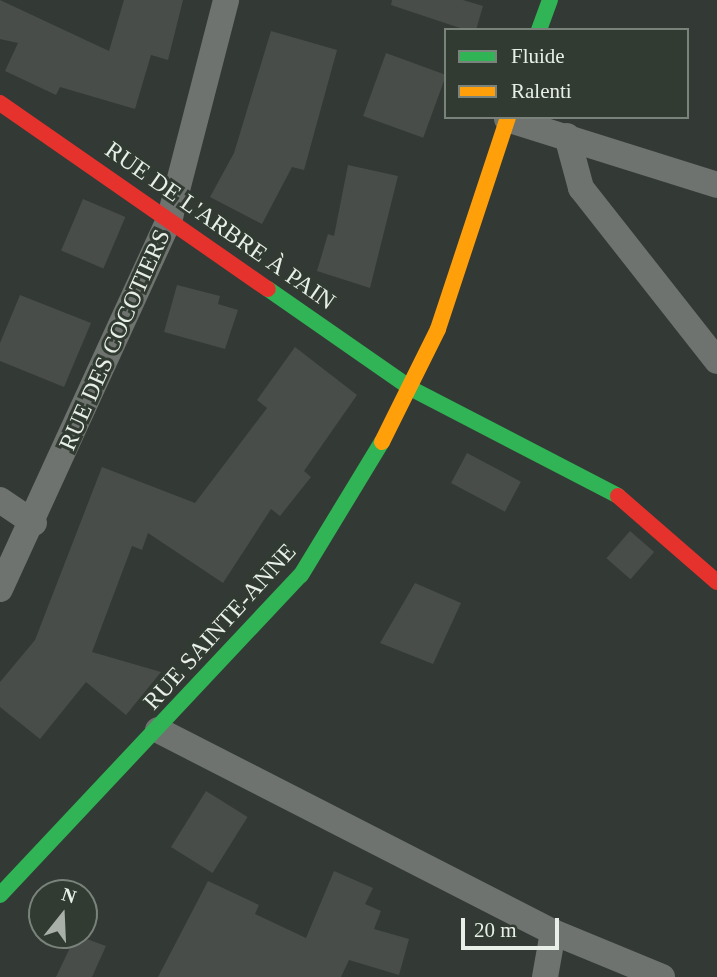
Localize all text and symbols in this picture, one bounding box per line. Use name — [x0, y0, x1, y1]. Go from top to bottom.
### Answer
legend — [444, 28, 689, 119]
text: Fluide — [511, 44, 565, 68]
text: Ralenti — [511, 79, 572, 103]
street label: RUE DE L'ARBRE À PAIN — [99, 136, 341, 316]
street label: RUE DES COCOTIERS — [53, 225, 177, 455]
street label: RUE SAINTE-ANNE — [138, 538, 302, 716]
north arrow — [28, 879, 98, 949]
text: N — [59, 883, 79, 908]
scale bar — [465, 904, 563, 948]
text: 20 m — [474, 918, 517, 942]

